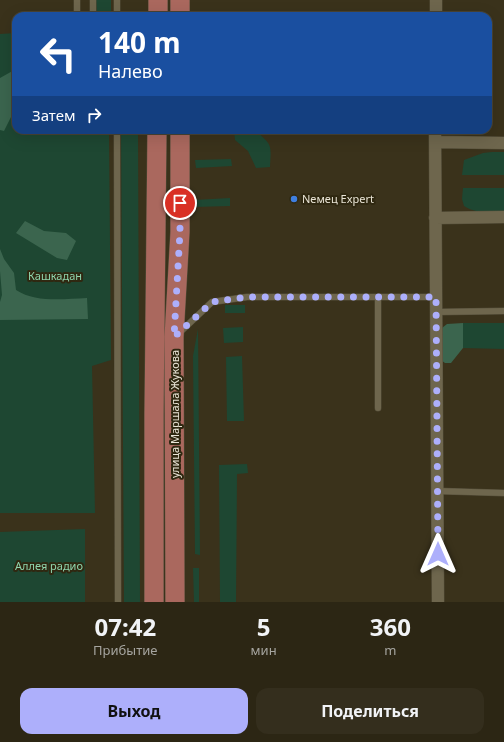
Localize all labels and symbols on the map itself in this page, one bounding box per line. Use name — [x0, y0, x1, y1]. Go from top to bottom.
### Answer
pin — [163, 186, 197, 220]
place label: Nемец Expert — [302, 191, 374, 206]
marker: Nемец Expert — [289, 194, 299, 204]
park label: Кашкадан — [28, 268, 82, 283]
street label: улица Маршала Жукова — [167, 350, 182, 478]
position arrow — [417, 533, 459, 575]
park label: Аллея радио — [15, 558, 83, 573]

